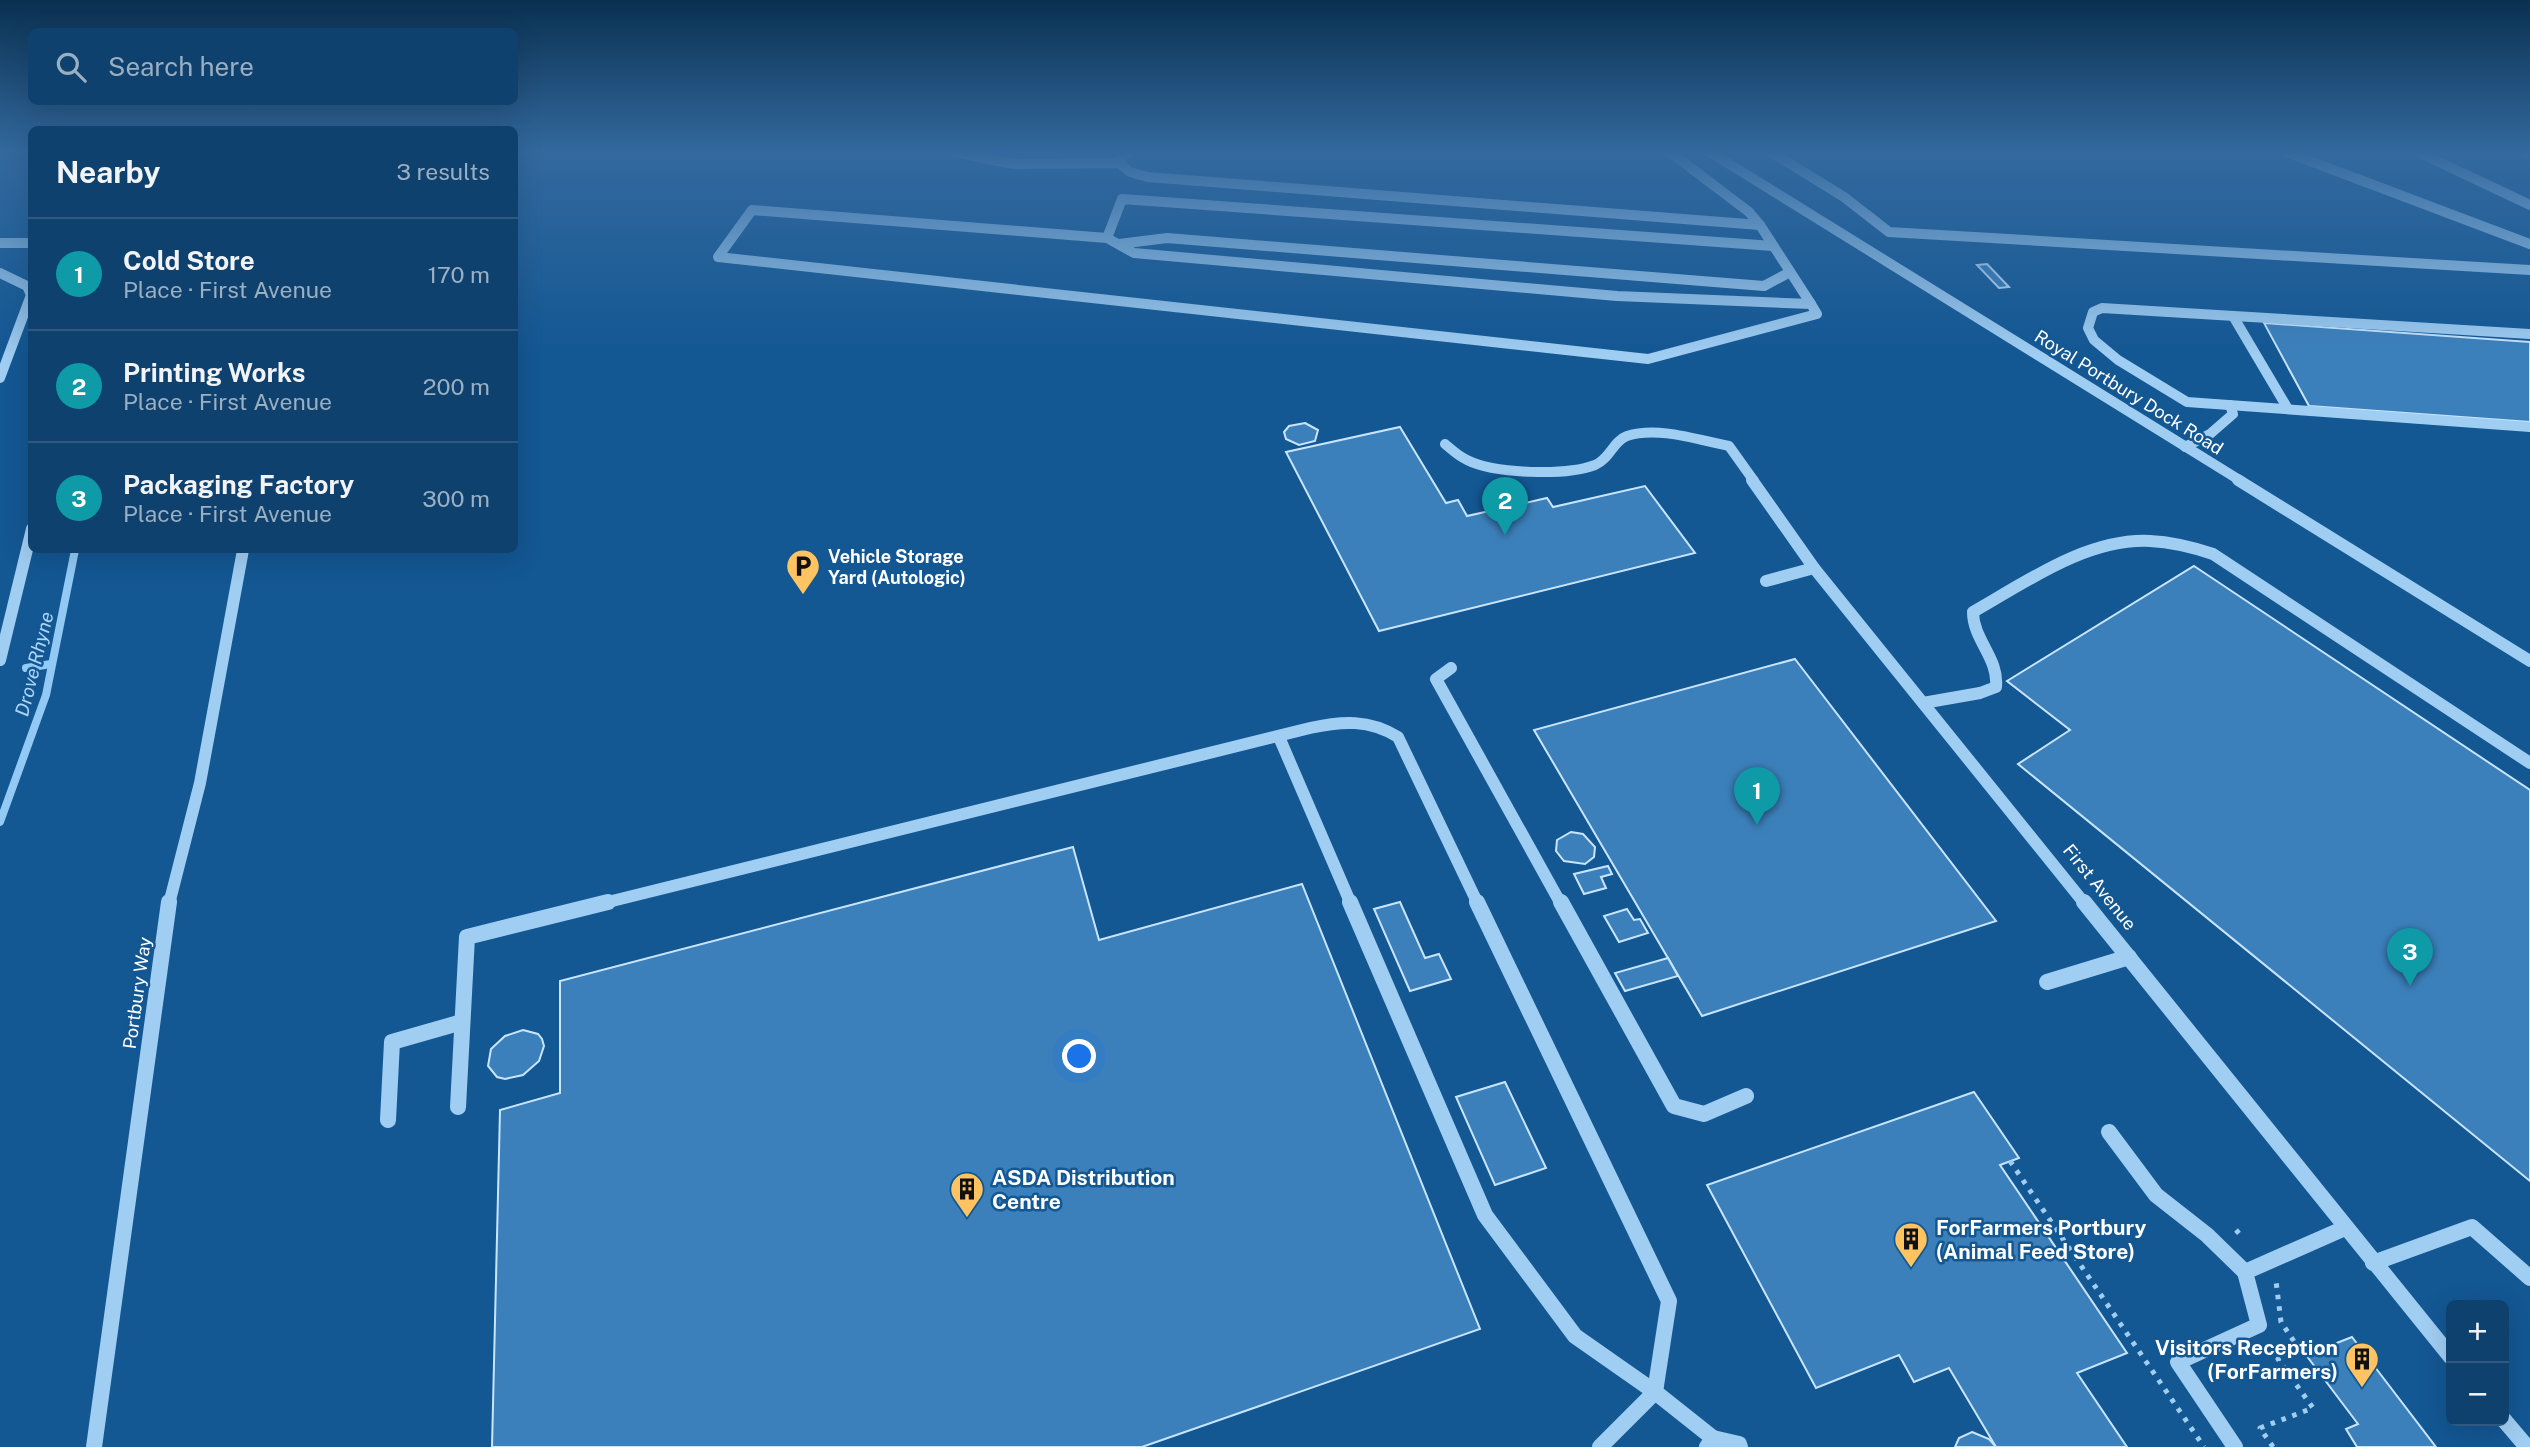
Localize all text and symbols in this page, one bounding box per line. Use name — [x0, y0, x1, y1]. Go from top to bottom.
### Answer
search box — [28, 28, 518, 105]
icon: search — [52, 48, 90, 86]
text: Search here — [108, 51, 254, 82]
text: Nearby — [56, 154, 160, 190]
text: 3 results — [396, 158, 490, 185]
text: Cold Store — [123, 245, 255, 276]
text: 1 — [74, 261, 84, 288]
text: 170 m — [428, 261, 490, 288]
text: Place · First Avenue — [123, 276, 332, 303]
street label: Royal Portbury Dock Road — [2031, 325, 2227, 459]
text: Printing Works — [123, 357, 305, 388]
text: 2 — [72, 373, 86, 400]
text: 200 m — [423, 373, 490, 400]
text: Place · First Avenue — [123, 388, 332, 415]
text: Packaging Factory — [123, 469, 354, 500]
pin: 2 — [1482, 477, 1528, 535]
text: 3 — [71, 485, 87, 512]
text: 300 m — [422, 485, 490, 512]
text: Place · First Avenue — [123, 500, 332, 527]
place label: Vehicle Storage Yard (Autologic) — [828, 546, 966, 588]
parking icon: Vehicle Storage Yard (Autologic) — [784, 547, 822, 596]
water label: Drove Rhyne — [10, 609, 58, 719]
pin: 1 — [1734, 767, 1780, 825]
street label: First Avenue — [2059, 840, 2141, 934]
pin: 3 — [2387, 928, 2433, 986]
street label: Portbury Way — [119, 935, 155, 1050]
your location — [1062, 1039, 1096, 1073]
place label: ASDA Distribution Centre — [992, 1165, 1175, 1214]
building icon: ASDA Distribution Centre — [948, 1170, 986, 1219]
place label: ForFarmers Portbury (Animal Feed Store) — [1936, 1215, 2147, 1264]
building icon: ForFarmers Portbury (Animal Feed Store) — [1892, 1220, 1930, 1269]
map controls — [2446, 1300, 2509, 1426]
button: + — [2446, 1300, 2509, 1363]
place label: Visitors Reception (ForFarmers) — [2155, 1335, 2338, 1384]
building icon: Visitors Reception (ForFarmers) — [2343, 1340, 2381, 1389]
button: − — [2446, 1363, 2509, 1426]

